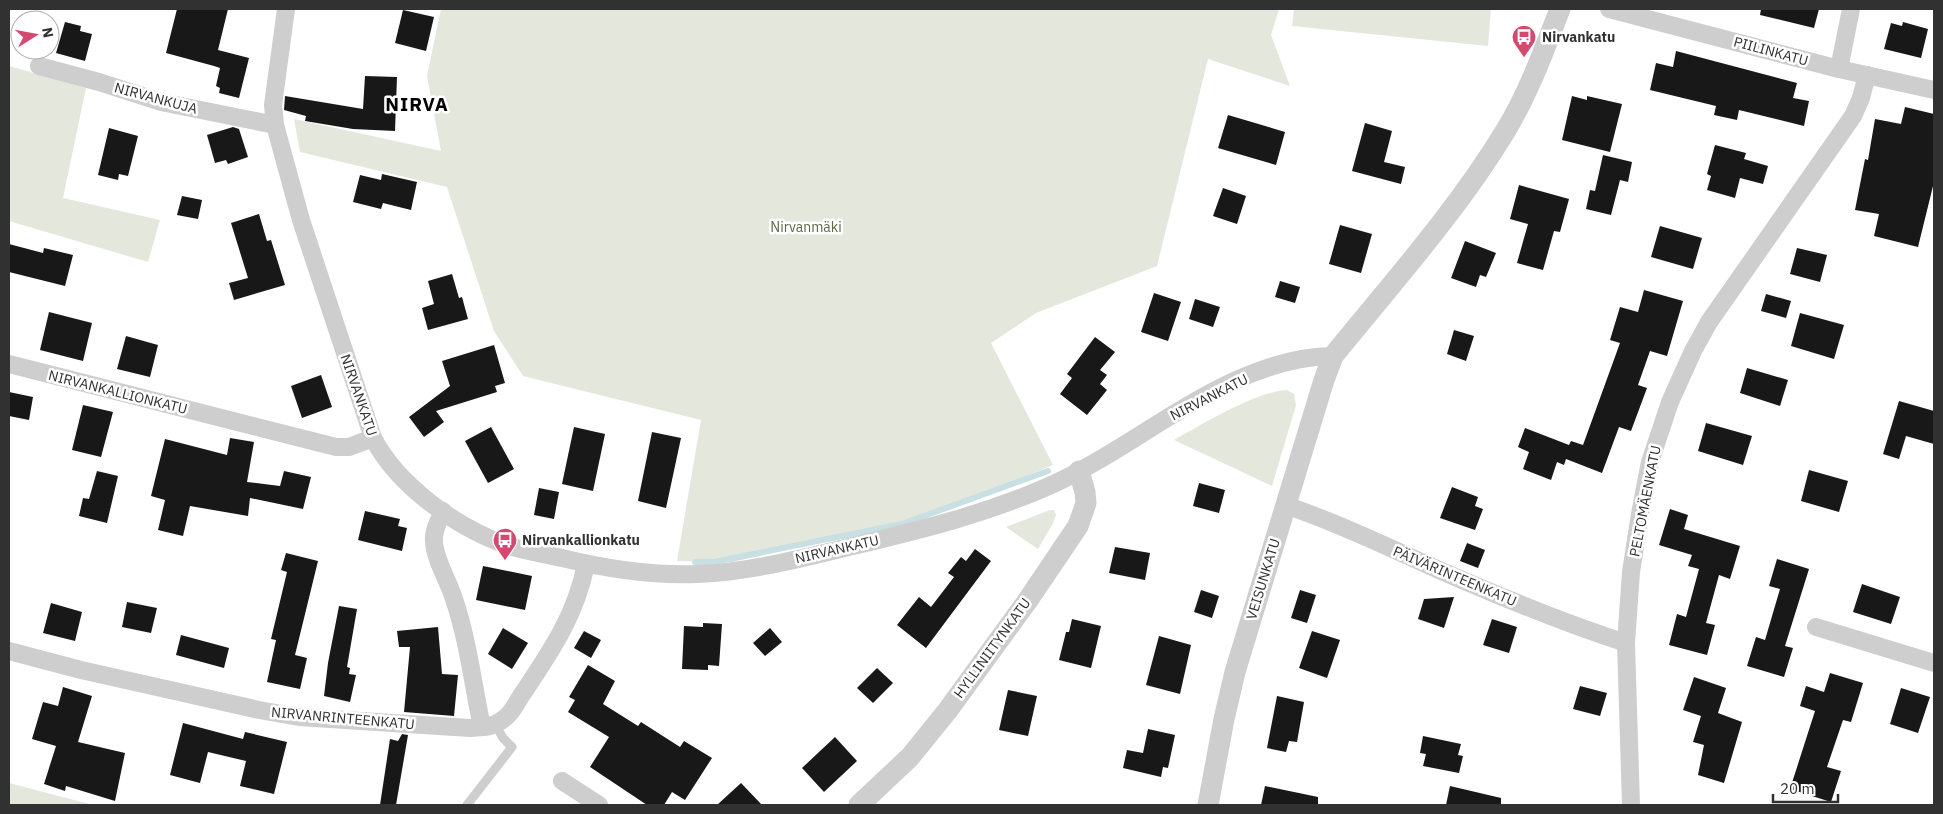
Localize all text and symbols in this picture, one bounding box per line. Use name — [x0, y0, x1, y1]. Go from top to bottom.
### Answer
north arrow — [10, 10, 60, 60]
bus stop icon: Nirvankatu — [1511, 24, 1537, 58]
text: N — [38, 26, 58, 39]
place label: Nirvankatu — [1542, 28, 1615, 46]
street label: PIILINKATU — [1732, 32, 1810, 70]
street label: NIRVANKUJA — [113, 78, 199, 118]
district label: NIRVA — [385, 92, 449, 116]
park label: Nirvanmäki — [770, 218, 842, 236]
street label: NIRVANKATU — [337, 352, 381, 438]
street label: NIRVANKALLIONKATU — [47, 366, 189, 418]
street label: NIRVANKATU — [1167, 370, 1251, 424]
street label: PELTOMÄENKATU — [1625, 444, 1665, 558]
bus stop icon: Nirvankallionkatu — [492, 527, 518, 561]
place label: Nirvankallionkatu — [522, 531, 640, 549]
street label: NIRVANKATU — [793, 531, 881, 567]
street label: VEISUNKATU — [1242, 536, 1284, 622]
street label: PÄIVÄRINTEENKATU — [1391, 542, 1519, 610]
street label: HYLLINIITYNKATU — [950, 594, 1034, 702]
street label: NIRVANRINTEENKATU — [270, 703, 416, 733]
scale bar — [1773, 772, 1838, 804]
text: 20 m — [1780, 779, 1815, 798]

